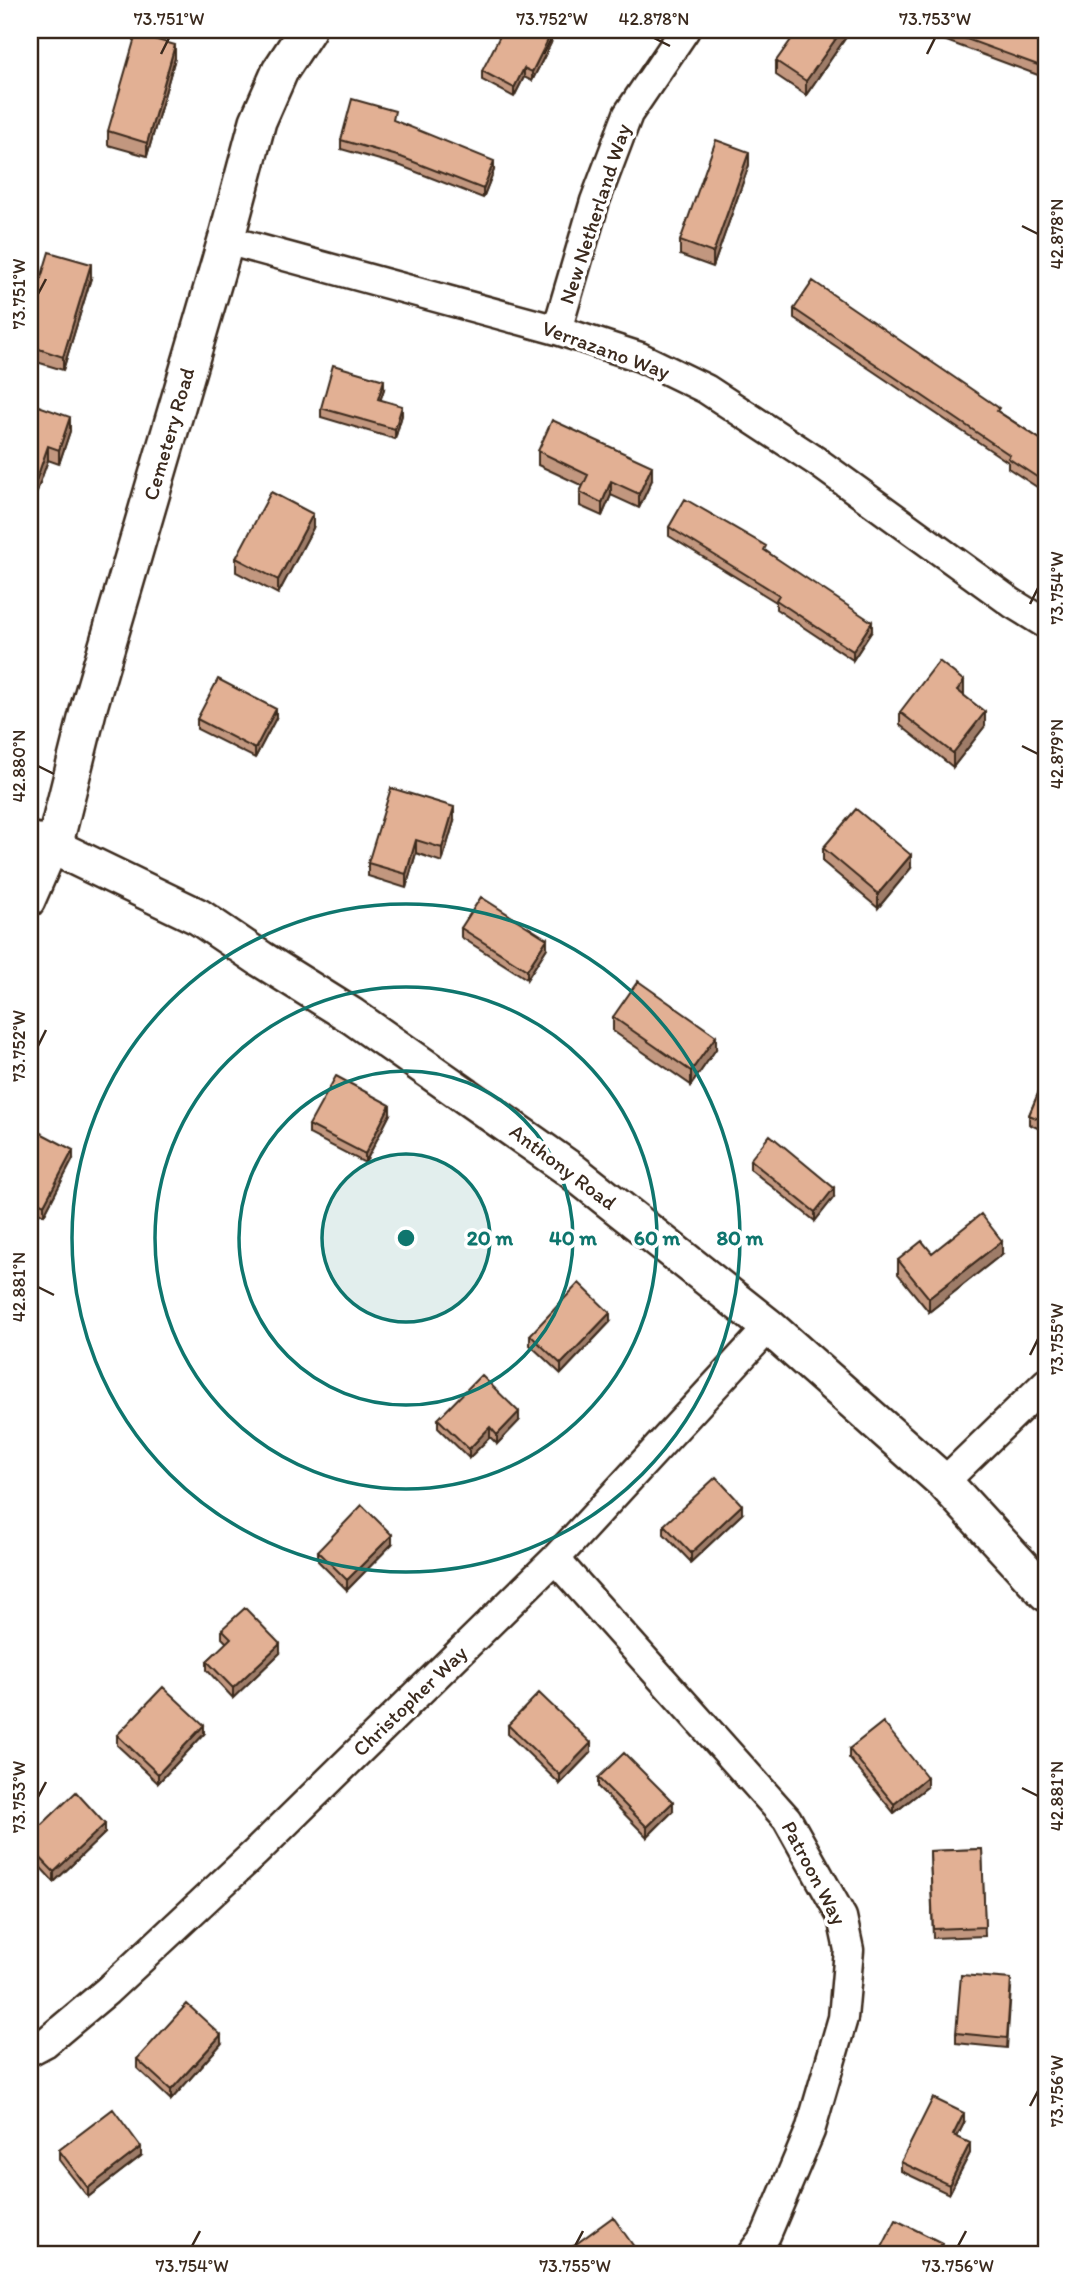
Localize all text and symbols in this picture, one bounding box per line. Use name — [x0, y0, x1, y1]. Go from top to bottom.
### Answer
text: 73.751°W — [134, 8, 204, 30]
text: 73.752°W — [516, 8, 588, 30]
text: 42.878°N — [619, 8, 689, 30]
text: 73.753°W — [899, 8, 971, 30]
street label: New Netherland Way — [554, 120, 636, 307]
text: 42.878°N — [1046, 199, 1068, 269]
text: 73.751°W — [8, 259, 30, 329]
street label: Verrazano Way — [539, 315, 674, 384]
street label: Cemetery Road — [138, 365, 199, 503]
text: 73.754°W — [1046, 551, 1068, 625]
text: 42.879°N — [1046, 719, 1068, 789]
text: 42.880°N — [8, 730, 30, 803]
text: 73.752°W — [8, 1010, 30, 1082]
street label: Anthony Road — [505, 1118, 622, 1215]
text: 20 m — [467, 1225, 514, 1250]
text: 40 m — [549, 1225, 597, 1250]
text: 60 m — [634, 1225, 681, 1250]
text: 80 m — [717, 1225, 764, 1250]
centre of rings — [394, 1226, 418, 1250]
text: 42.881°N — [8, 1252, 30, 1322]
text: 73.755°W — [1046, 1303, 1068, 1375]
street label: Christopher Way — [347, 1640, 472, 1761]
text: 73.753°W — [8, 1761, 30, 1833]
text: 42.881°N — [1046, 1761, 1068, 1831]
street label: Patroon Way — [777, 1817, 852, 1929]
text: 73.756°W — [1046, 2055, 1068, 2127]
text: 73.754°W — [155, 2255, 229, 2277]
text: 73.755°W — [539, 2255, 611, 2277]
text: 73.756°W — [922, 2255, 994, 2277]

